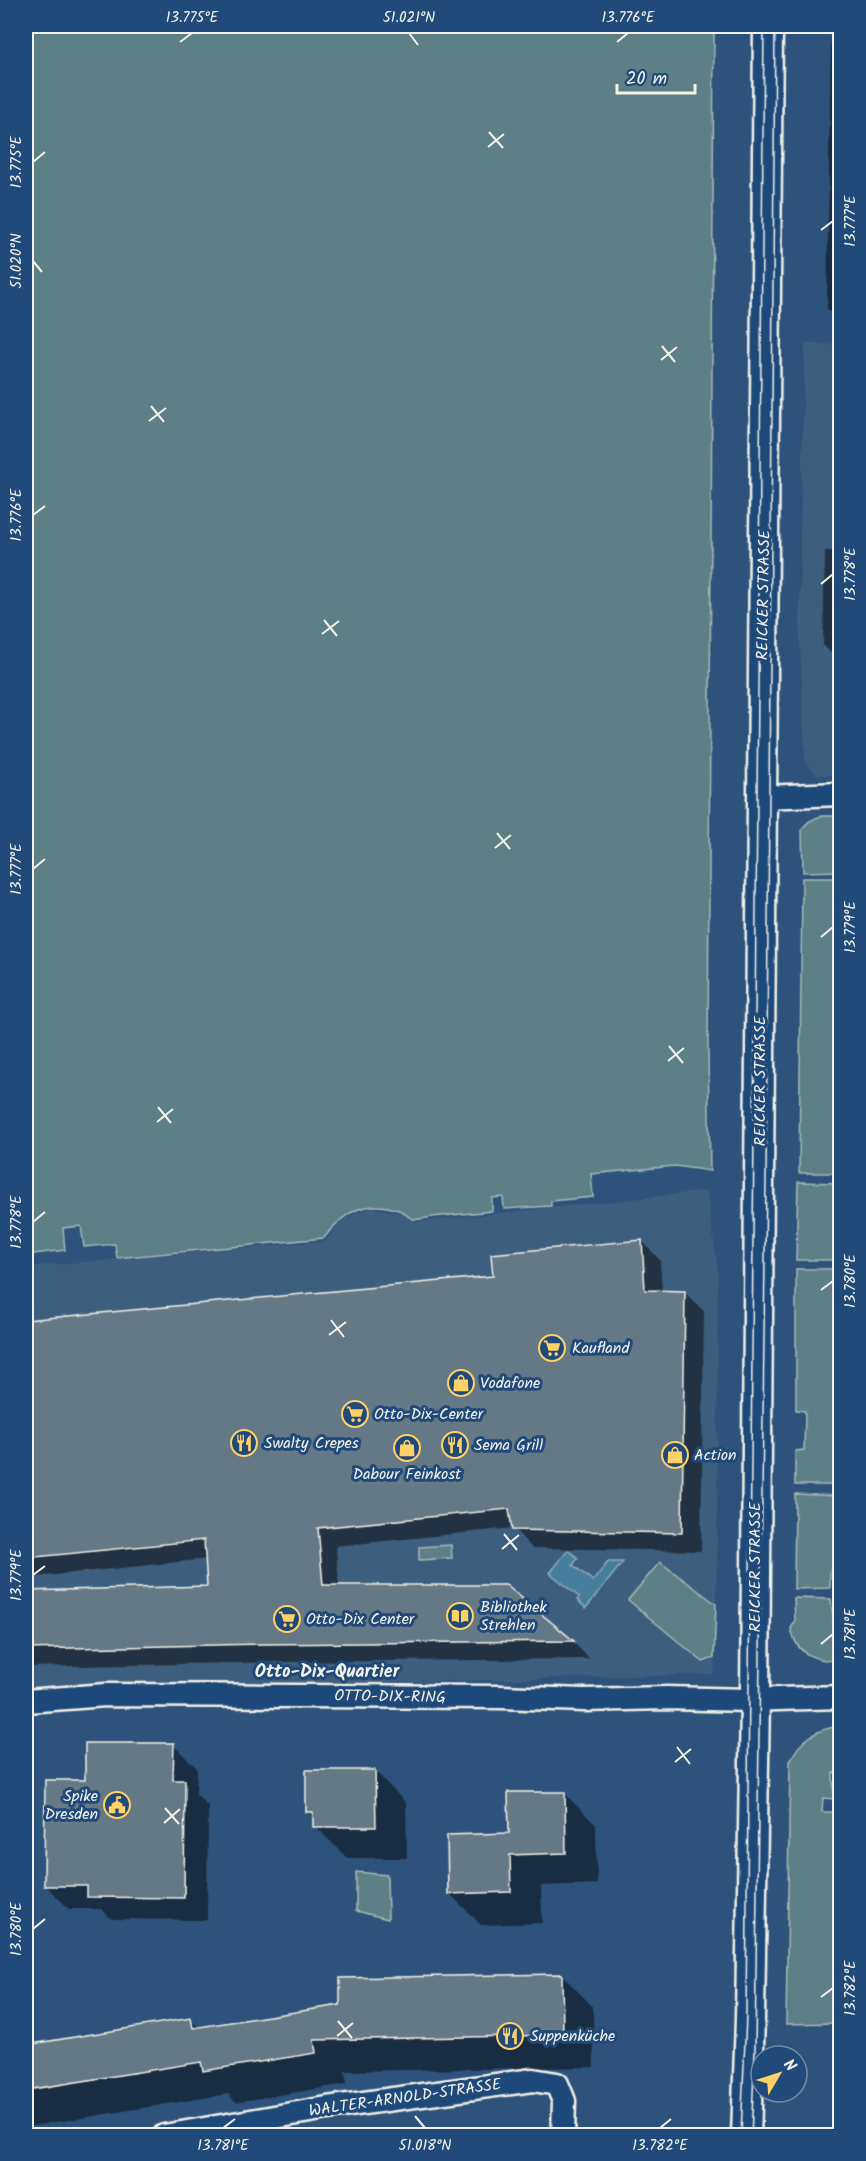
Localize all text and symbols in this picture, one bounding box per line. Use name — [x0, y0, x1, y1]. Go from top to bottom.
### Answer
text: 13.775°E — [166, 6, 220, 30]
text: 51.021°N — [383, 6, 435, 30]
text: 13.776°E — [602, 6, 656, 30]
scale bar — [617, 57, 695, 95]
text: 20 m — [626, 65, 667, 94]
text: 13.775°E — [5, 134, 29, 188]
text: 13.777°E — [839, 194, 863, 247]
text: 51.020°N — [5, 233, 29, 289]
text: 13.776°E — [5, 487, 29, 541]
street label: REICKER STRASSE — [750, 529, 778, 660]
text: 13.778°E — [839, 546, 863, 601]
text: 13.777°E — [5, 842, 29, 895]
text: 13.779°E — [839, 900, 863, 953]
street label: REICKER STRASSE — [748, 1015, 773, 1146]
text: 13.778°E — [5, 1194, 29, 1249]
text: 13.780°E — [839, 1253, 863, 1308]
supermarket icon: Kaufland — [537, 1333, 567, 1363]
place label: Kaufland — [572, 1336, 630, 1361]
shop icon: Vodafone — [446, 1368, 476, 1398]
place label: Vodafone — [480, 1371, 540, 1396]
supermarket icon: Otto-Dix-Center — [340, 1399, 370, 1429]
place label: Otto-Dix-Center — [374, 1402, 485, 1427]
restaurant icon: Swalty Crepes — [229, 1428, 259, 1458]
restaurant icon: Sema Grill — [440, 1430, 470, 1460]
place label: Swalty Crepes — [264, 1431, 359, 1456]
shop icon: Dabour Feinkost — [392, 1433, 422, 1463]
place label: Sema Grill — [474, 1433, 543, 1458]
shop icon: Action — [660, 1440, 690, 1470]
place label: Action — [694, 1443, 737, 1468]
place label: Dabour Feinkost — [353, 1462, 462, 1487]
street label: REICKER STRASSE — [743, 1501, 768, 1632]
text: 13.779°E — [5, 1548, 29, 1601]
place label: Bibliothek Strehlen — [480, 1595, 547, 1638]
library icon: Bibliothek Strehlen — [445, 1601, 475, 1631]
supermarket icon: Otto-Dix Center — [272, 1604, 302, 1634]
place label: Otto-Dix Center — [306, 1607, 416, 1632]
text: 13.781°E — [839, 1607, 863, 1660]
district label: Otto-Dix-Quartier — [255, 1658, 401, 1687]
street label: OTTO-DIX-RING — [334, 1684, 446, 1710]
place label: Spike Dresden — [45, 1784, 98, 1827]
public building icon: Spike Dresden — [102, 1790, 132, 1820]
text: 13.780°E — [5, 1901, 29, 1956]
text: 13.782°E — [839, 1959, 863, 2016]
restaurant icon: Suppenküche — [495, 2021, 525, 2051]
place label: Suppenküche — [530, 2024, 615, 2049]
north arrow — [749, 2044, 809, 2104]
text: N — [777, 2054, 802, 2077]
street label: WALTER-ARNOLD-STRASSE — [307, 2072, 504, 2124]
text: 13.781°E — [197, 2134, 250, 2158]
text: 51.018°N — [399, 2134, 451, 2158]
text: 13.782°E — [632, 2134, 689, 2158]

